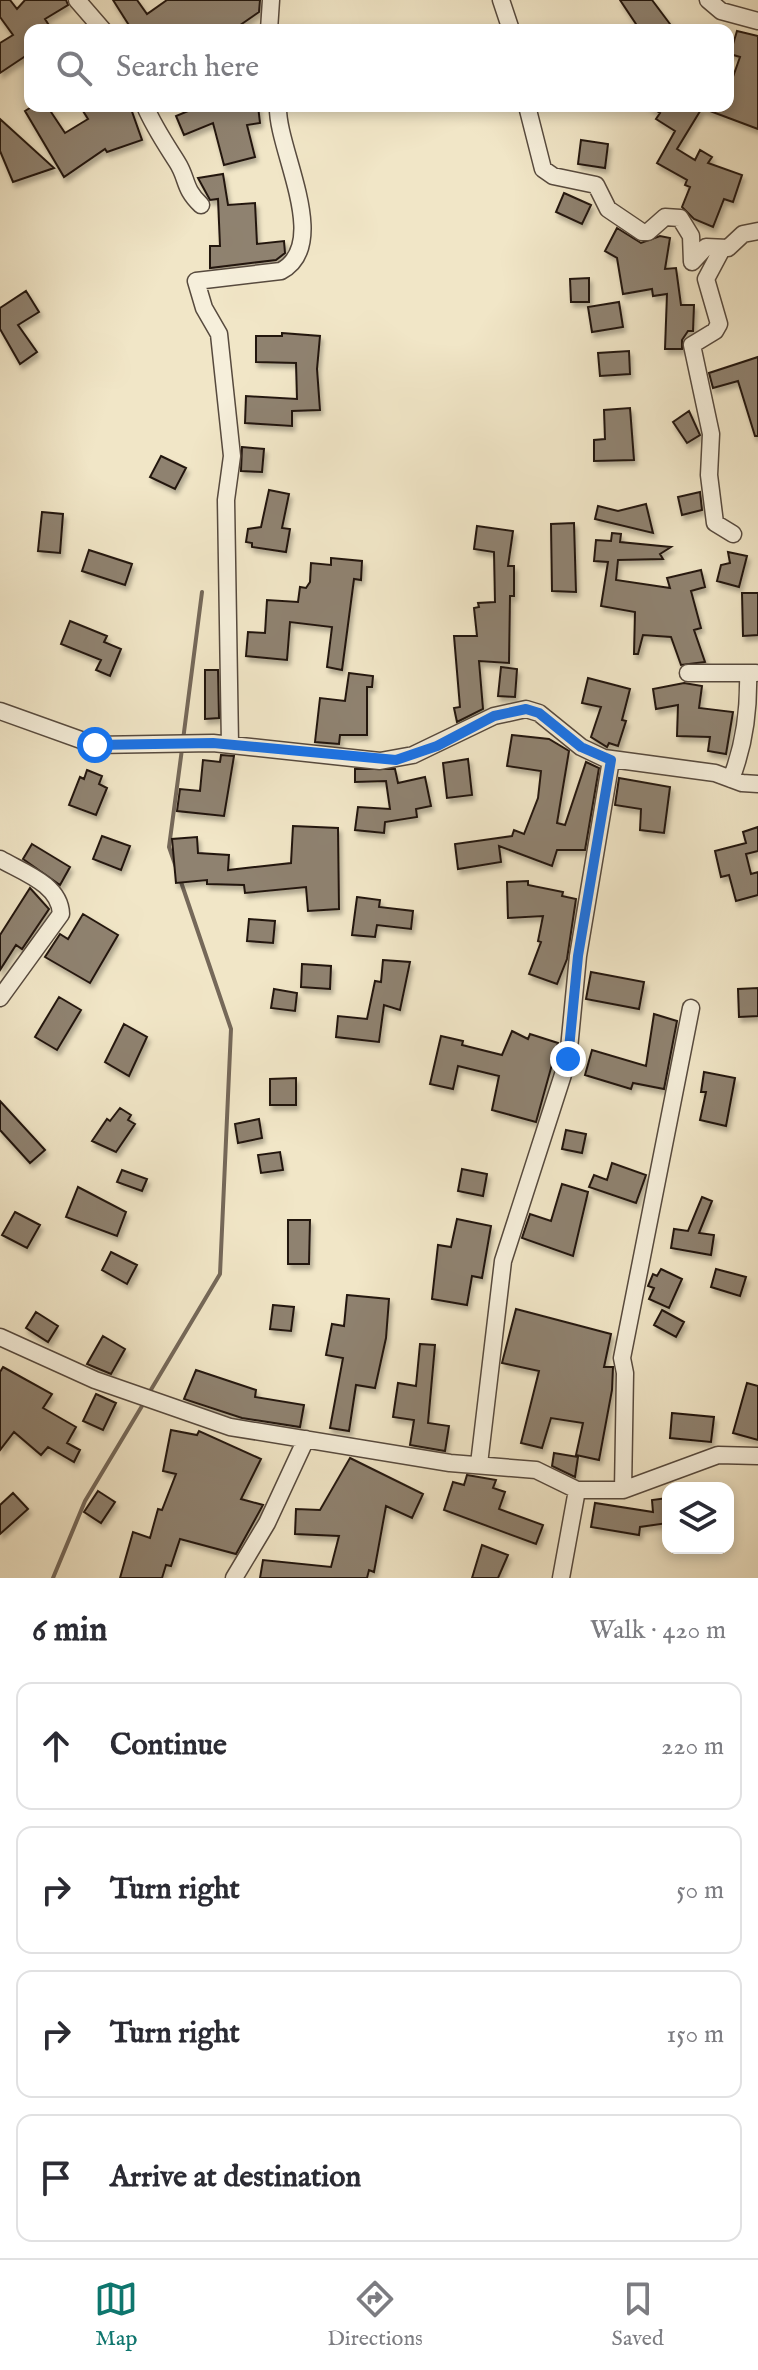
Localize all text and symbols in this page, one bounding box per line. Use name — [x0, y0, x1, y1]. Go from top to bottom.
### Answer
search box — [24, 24, 734, 112]
icon: search — [52, 46, 96, 90]
text: Search here — [116, 49, 259, 87]
route start — [77, 727, 113, 763]
route end — [550, 1041, 586, 1077]
map controls — [662, 1482, 734, 1554]
button: layers — [662, 1482, 734, 1554]
text: 6 min — [32, 1609, 107, 1652]
text: Walk · 420 m — [590, 1614, 726, 1647]
icon: ahead — [34, 1724, 78, 1768]
text: Continue — [110, 1727, 227, 1765]
text: 220 m — [661, 1730, 724, 1763]
icon: right — [34, 1868, 78, 1912]
text: Turn right — [110, 1871, 240, 1909]
text: 50 m — [676, 1874, 724, 1907]
icon: right — [34, 2012, 78, 2056]
text: Turn right — [110, 2015, 240, 2053]
text: 150 m — [666, 2018, 724, 2051]
icon: arrive — [34, 2156, 78, 2200]
text: Arrive at destination — [110, 2159, 361, 2197]
tab: Map — [94, 2277, 138, 2353]
tab: Directions — [327, 2277, 423, 2353]
tab: Saved — [612, 2277, 664, 2353]

